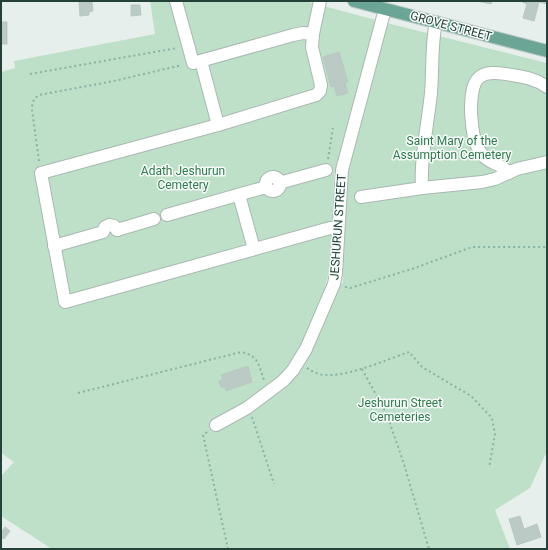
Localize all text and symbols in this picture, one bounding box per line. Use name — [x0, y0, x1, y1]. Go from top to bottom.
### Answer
street label: GROVE STREET — [409, 8, 493, 44]
park label: Saint Mary of the Assumption Cemetery — [393, 134, 512, 162]
park label: Adath Jeshurun Cemetery — [141, 164, 225, 192]
street label: JESHURUN STREET — [327, 174, 349, 280]
park label: Jeshurun Street Cemeteries — [358, 396, 442, 424]

